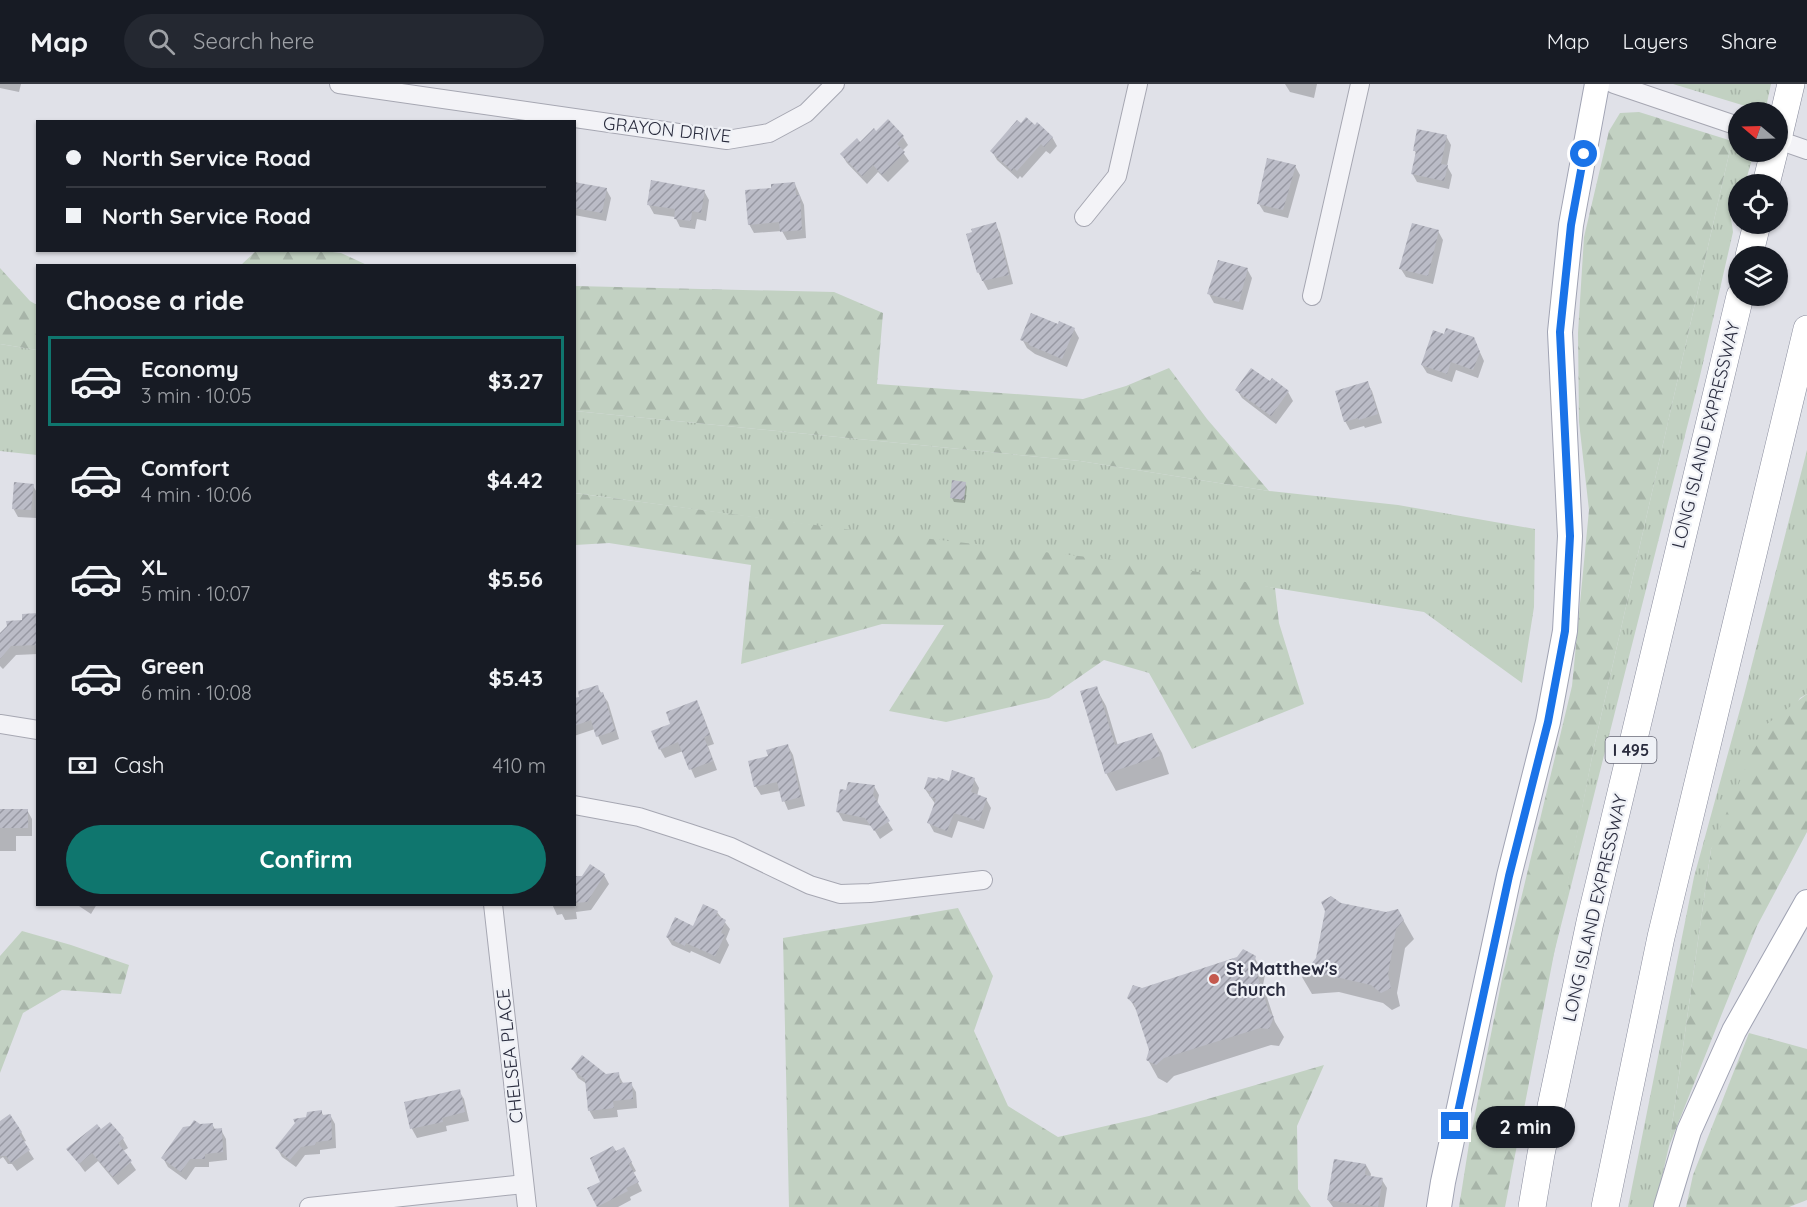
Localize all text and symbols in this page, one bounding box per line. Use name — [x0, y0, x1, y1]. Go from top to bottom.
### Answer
search box — [124, 14, 544, 68]
text: Map — [30, 24, 88, 59]
icon: search — [145, 25, 178, 58]
text: Search here — [193, 27, 315, 55]
text: Map — [1547, 28, 1590, 54]
text: Layers — [1623, 28, 1688, 54]
text: Share — [1721, 28, 1777, 54]
north arrow — [1728, 102, 1788, 162]
map controls — [1728, 102, 1788, 306]
street label: GRAYON DRIVE — [602, 111, 732, 148]
route start — [1570, 140, 1597, 167]
text: North Service Road — [102, 144, 311, 172]
button: locate — [1728, 174, 1788, 234]
text: North Service Road — [102, 202, 311, 230]
button: layers — [1728, 246, 1788, 306]
text: Choose a ride — [66, 283, 244, 317]
street label: LONG ISLAND EXPRESSWAY — [1666, 319, 1745, 551]
icon: car — [69, 354, 123, 408]
text: Economy — [141, 355, 239, 383]
text: $3.27 — [488, 367, 543, 395]
text: 3 min · 10:05 — [141, 383, 252, 408]
icon: car — [69, 453, 123, 507]
text: Comfort — [141, 454, 230, 482]
text: $4.42 — [487, 466, 543, 494]
text: 4 min · 10:06 — [141, 482, 252, 507]
icon: car — [69, 552, 123, 606]
text: XL — [141, 553, 168, 581]
text: $5.56 — [488, 565, 543, 593]
text: 5 min · 10:07 — [141, 581, 250, 606]
icon: car — [69, 651, 123, 705]
text: Green — [141, 652, 204, 680]
text: $5.43 — [489, 664, 543, 692]
text: 6 min · 10:08 — [141, 680, 252, 705]
road number: I 495 — [1606, 737, 1656, 763]
icon: cash — [66, 749, 99, 782]
text: Cash — [114, 751, 165, 779]
text: 410 m — [493, 753, 546, 778]
street label: LONG ISLAND EXPRESSWAY — [1557, 792, 1632, 1024]
button: Confirm — [66, 825, 546, 894]
place label: St Matthew's Church — [1226, 957, 1338, 1001]
marker: St Matthew's Church — [1207, 972, 1221, 986]
street label: CHELSEA PLACE — [491, 988, 528, 1125]
callout: 2 min — [1476, 1105, 1575, 1147]
route end — [1441, 1112, 1468, 1139]
text: 2 min — [1499, 1114, 1552, 1139]

